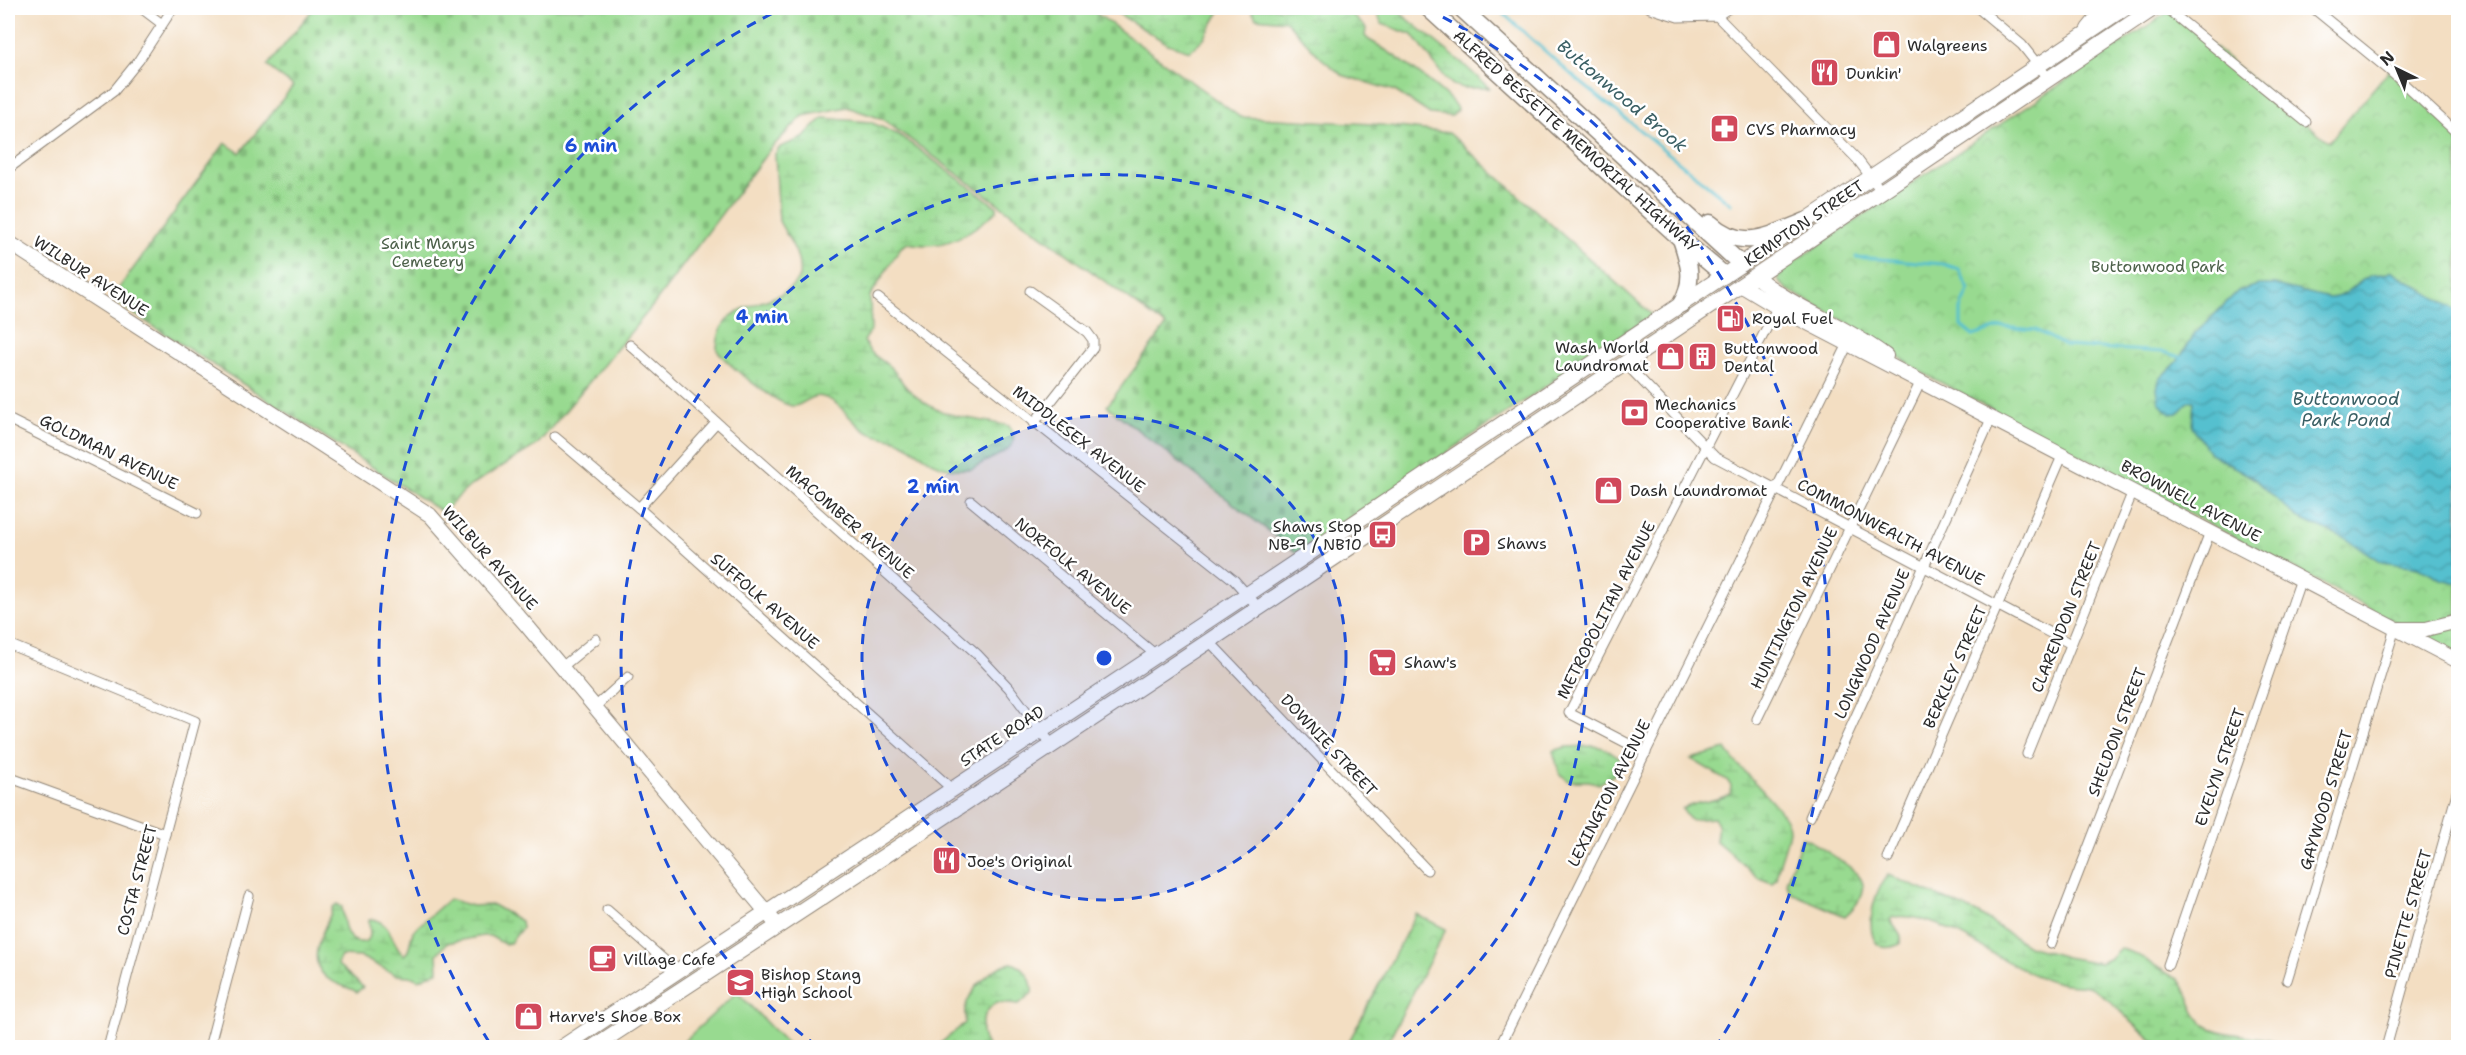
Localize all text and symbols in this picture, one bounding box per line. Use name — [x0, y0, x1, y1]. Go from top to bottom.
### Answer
street label: ALFRED BESSETTE MEMORIAL HIGHWAY — [1449, 25, 1703, 257]
shop icon: Walgreens — [1870, 29, 1902, 61]
water label: Buttonwood Brook — [1552, 34, 1693, 158]
place label: Walgreens — [1907, 35, 1988, 56]
north arrow — [2367, 39, 2427, 99]
text: N — [2375, 46, 2399, 70]
restaurant icon: Dunkin' — [1809, 57, 1841, 89]
place label: Dunkin' — [1846, 63, 1902, 84]
pharmacy icon: CVS Pharmacy — [1709, 113, 1741, 145]
place label: CVS Pharmacy — [1746, 119, 1856, 140]
text: 6 min — [565, 134, 617, 158]
street label: KEMPTON STREET — [1740, 175, 1868, 271]
street label: WILBUR AVENUE — [29, 231, 153, 321]
park label: Saint Marys Cemetery — [381, 233, 475, 272]
park label: Buttonwood Park — [2091, 256, 2225, 277]
fuel station icon: Royal Fuel — [1715, 302, 1747, 334]
text: 4 min — [736, 305, 788, 329]
place label: Royal Fuel — [1752, 308, 1833, 329]
place label: Wash World Laundromat — [1555, 337, 1649, 376]
place label: Buttonwood Dental — [1724, 338, 1818, 377]
shop icon: Wash World Laundromat — [1654, 340, 1686, 372]
building icon: Buttonwood Dental — [1687, 341, 1719, 373]
street label: MIDDLESEX AVENUE — [1009, 381, 1149, 497]
water label: Buttonwood Park Pond — [2293, 387, 2400, 432]
place label: Mechanics Cooperative Bank — [1655, 394, 1790, 433]
bank icon: Mechanics Cooperative Bank — [1618, 397, 1650, 429]
street label: GOLDMAN AVENUE — [36, 409, 182, 495]
street label: BROWNELL AVENUE — [2117, 455, 2265, 547]
street label: MACOMBER AVENUE — [781, 460, 919, 584]
shop icon: Dash Laundromat — [1593, 474, 1625, 506]
street label: COMMONWEALTH AVENUE — [1794, 474, 1988, 590]
text: 2 min — [907, 475, 959, 499]
place label: Dash Laundromat — [1630, 480, 1767, 501]
street label: WILBUR AVENUE — [438, 501, 542, 615]
street label: NORFOLK AVENUE — [1011, 513, 1135, 619]
place label: Shaws Stop NB-9 / NB10 — [1268, 516, 1362, 555]
street label: METROPOLITAN AVENUE — [1552, 517, 1660, 703]
bus stop icon: Shaws Stop NB-9 / NB10 — [1367, 519, 1399, 551]
street label: HUNTINGTON AVENUE — [1746, 523, 1842, 693]
parking icon: Shaws — [1460, 527, 1492, 559]
place label: Shaws — [1497, 533, 1547, 554]
street label: CLARENDON STREET — [2026, 538, 2106, 696]
street label: SUFFOLK AVENUE — [706, 548, 824, 654]
street label: LONGWOOD AVENUE — [1829, 566, 1915, 722]
street label: BERKLEY STREET — [1918, 602, 1992, 732]
supermarket icon: Shaw's — [1367, 646, 1399, 678]
centre of rings — [1094, 648, 1114, 668]
place label: Shaw's — [1404, 652, 1457, 673]
street label: SHELDON STREET — [2083, 664, 2151, 799]
street label: DOWNIE STREET — [1276, 689, 1382, 801]
street label: STATE ROAD — [956, 701, 1048, 771]
street label: EVELYN STREET — [2190, 705, 2250, 829]
street label: LEXINGTON AVENUE — [1563, 716, 1655, 870]
street label: GAYWOOD STREET — [2295, 727, 2357, 873]
street label: COSTA STREET — [112, 822, 162, 938]
restaurant icon: Joe's Original — [930, 845, 962, 877]
street label: PINETTE STREET — [2380, 847, 2436, 981]
place label: Joe's Original — [967, 851, 1072, 872]
cafe icon: Village Cafe — [586, 943, 618, 975]
place label: Village Cafe — [623, 949, 715, 970]
place label: Bishop Stang High School — [761, 964, 861, 1003]
school or university icon: Bishop Stang High School — [724, 967, 756, 999]
shop icon: Harve's Shoe Box — [512, 1000, 544, 1032]
place label: Harve's Shoe Box — [549, 1006, 681, 1027]

